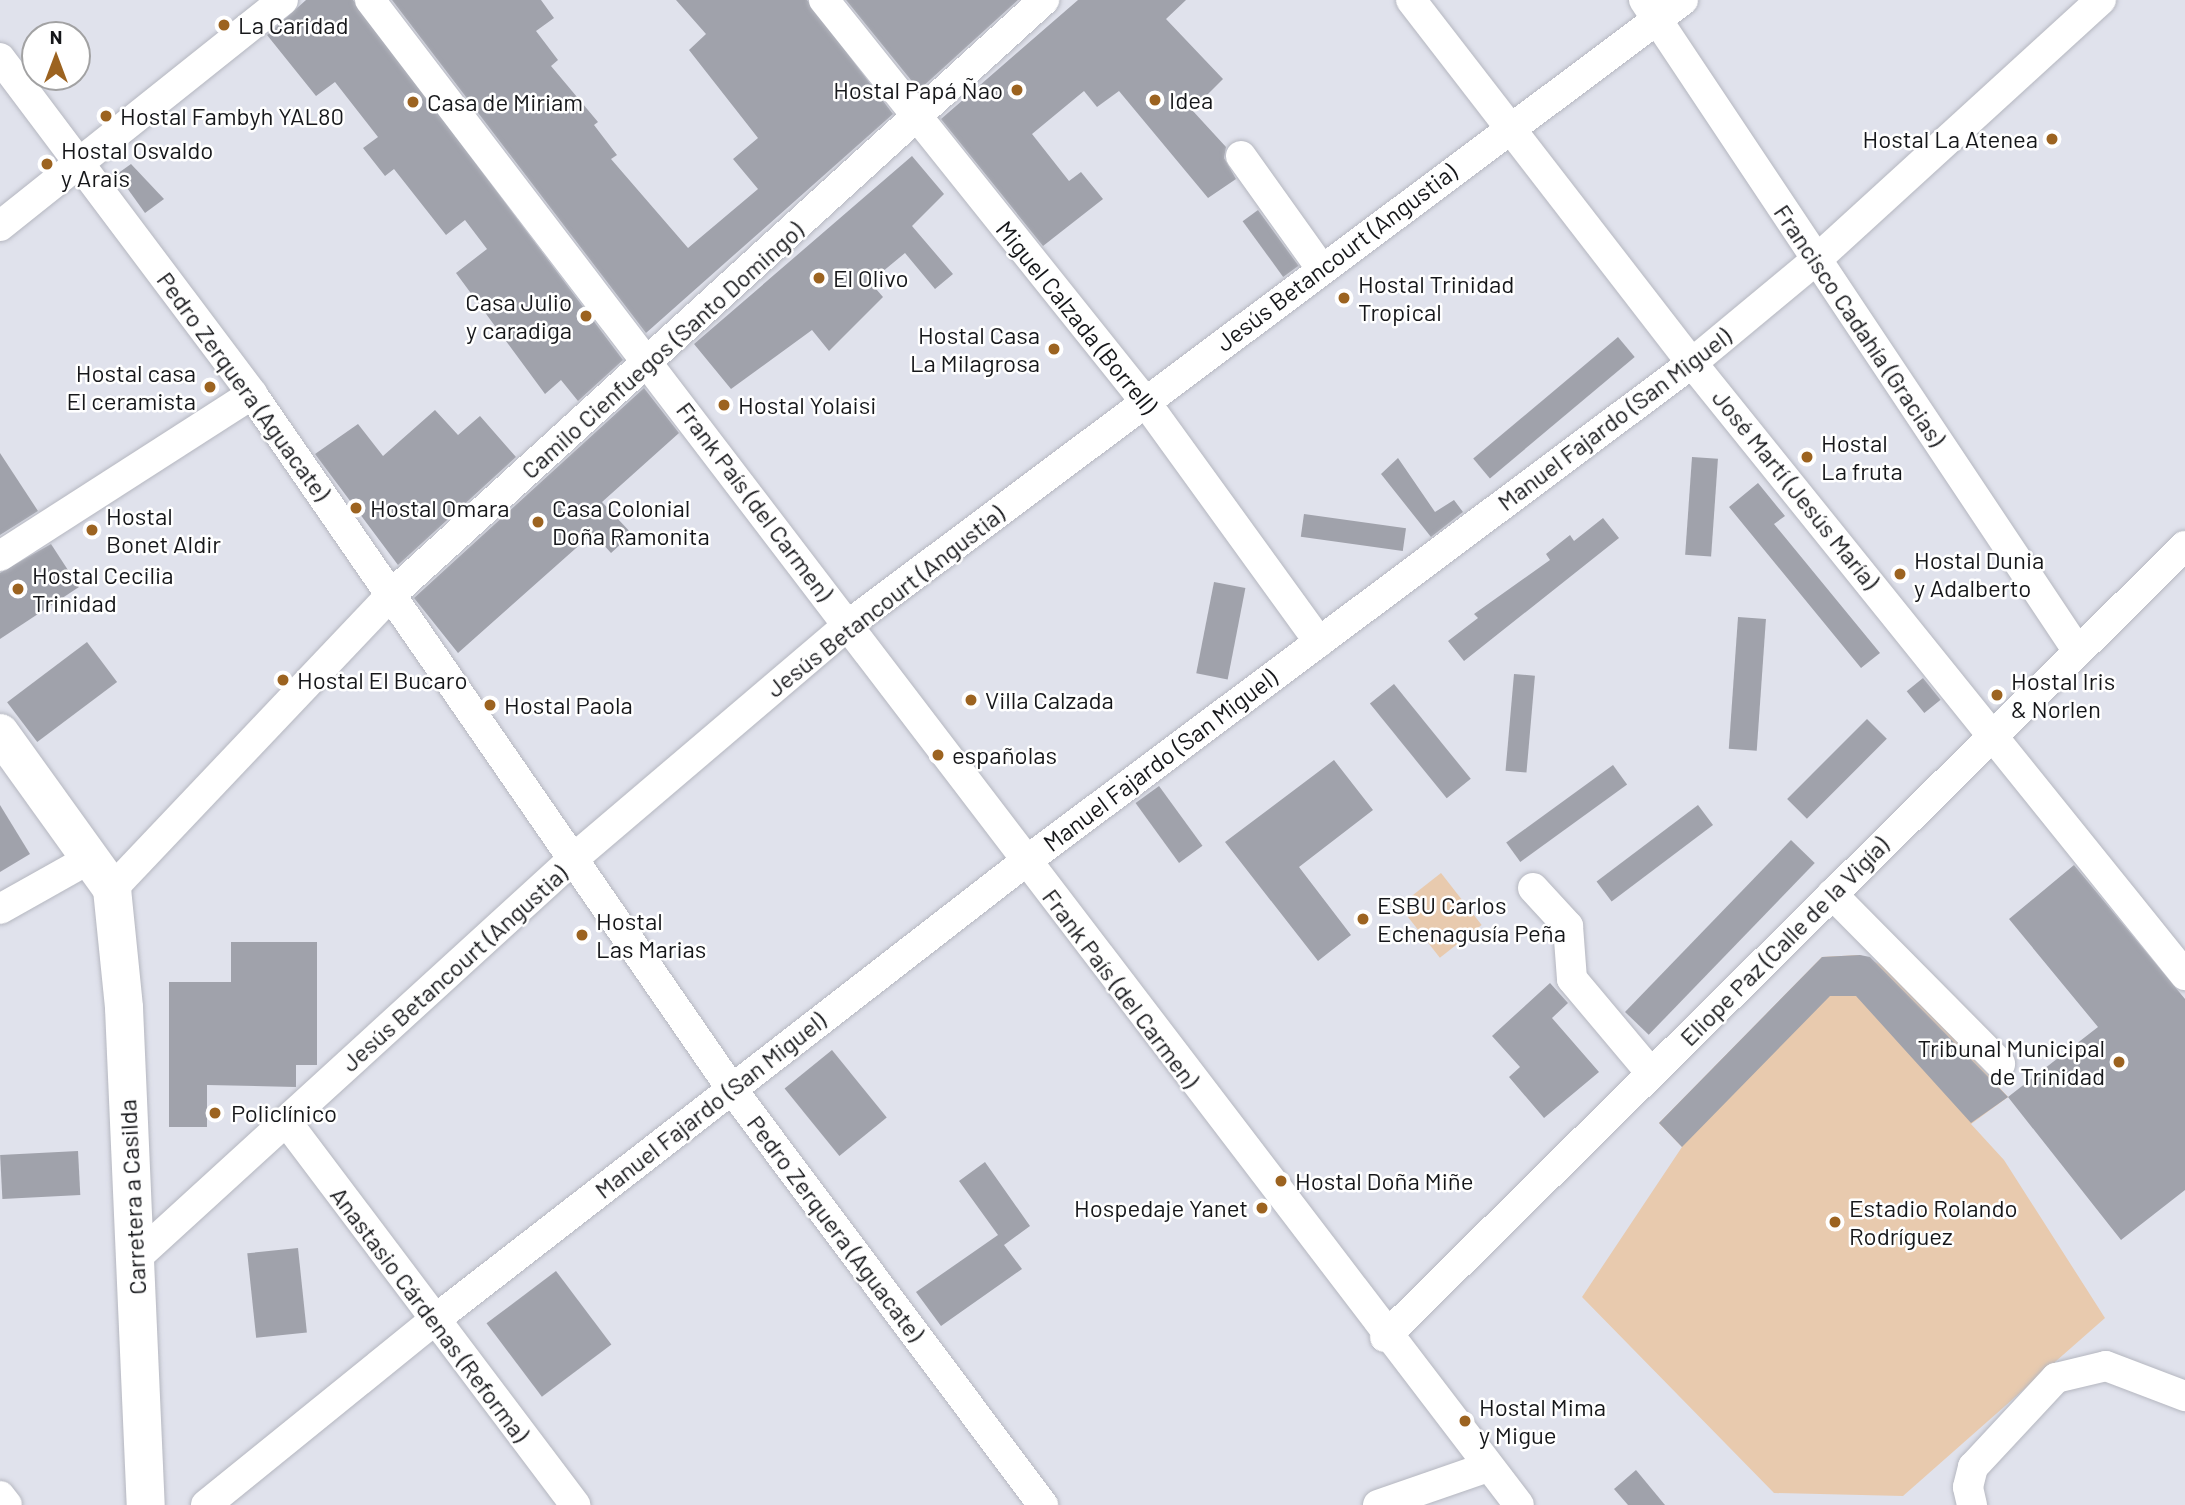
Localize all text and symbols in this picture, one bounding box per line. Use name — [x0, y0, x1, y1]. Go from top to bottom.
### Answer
place label: La Caridad — [238, 11, 349, 39]
marker: La Caridad — [216, 17, 232, 33]
north arrow — [21, 21, 91, 91]
text: N — [50, 25, 62, 48]
place label: Hostal Papá Ñao — [833, 76, 1003, 104]
marker: Hostal Papá Ñao — [1009, 82, 1025, 98]
place label: Idea — [1169, 86, 1213, 114]
place label: Casa de Miriam — [427, 88, 583, 116]
marker: Idea — [1147, 92, 1163, 108]
marker: Casa de Miriam — [405, 94, 421, 110]
place label: Hostal Fambyh YAL80 — [120, 102, 344, 130]
marker: Hostal Fambyh YAL80 — [98, 108, 114, 124]
place label: Hostal La Atenea — [1863, 125, 2038, 153]
marker: Hostal La Atenea — [2044, 131, 2060, 147]
place label: Hostal Osvaldo y Arais — [61, 136, 213, 192]
marker: Hostal Osvaldo y Arais — [39, 156, 55, 172]
street label: Jesús Betancourt (Angustia) — [1210, 157, 1462, 357]
street label: Francisco Cadahía (Gracias) — [1768, 199, 1952, 451]
street label: Miguel Calzada (Borrell) — [991, 215, 1163, 419]
street label: Camilo Cienfuegos (Santo Domingo) — [515, 216, 809, 484]
place label: El Olivo — [833, 264, 908, 292]
street label: Pedro Zerquera (Aguacate) — [151, 266, 337, 506]
marker: El Olivo — [811, 270, 827, 286]
place label: Hostal Trinidad Tropical — [1358, 270, 1514, 326]
place label: Casa Julio y caradiga — [465, 288, 572, 344]
marker: Hostal Trinidad Tropical — [1336, 290, 1352, 306]
marker: Casa Julio y caradiga — [578, 308, 594, 324]
place label: Hostal Casa La Milagrosa — [910, 321, 1040, 377]
street label: Manuel Fajardo (San Miguel) — [1492, 322, 1736, 516]
marker: Hostal Casa La Milagrosa — [1046, 341, 1062, 357]
place label: Hostal casa El ceramista — [67, 359, 196, 415]
marker: Hostal casa El ceramista — [202, 379, 218, 395]
street label: José Martí (Jesús María) — [1707, 383, 1885, 595]
place label: Hostal Yolaisi — [738, 391, 876, 419]
street label: Frank País (del Carmen) — [671, 396, 839, 606]
marker: Hostal Yolaisi — [716, 397, 732, 413]
place label: Hostal La fruta — [1821, 429, 1903, 485]
marker: Hostal La fruta — [1799, 449, 1815, 465]
place label: Hostal Omara — [370, 494, 510, 522]
place label: Casa Colonial Doña Ramonita — [552, 494, 710, 550]
street label: Jesús Betancourt (Angustia) — [760, 499, 1010, 703]
marker: Hostal Omara — [348, 500, 364, 516]
place label: Hostal Bonet Aldir — [106, 502, 221, 558]
marker: Casa Colonial Doña Ramonita — [530, 514, 546, 530]
marker: Hostal Bonet Aldir — [84, 522, 100, 538]
place label: Hostal Dunia y Adalberto — [1914, 546, 2044, 602]
place label: Hostal Cecilia Trinidad — [32, 561, 173, 617]
marker: Hostal Dunia y Adalberto — [1892, 566, 1908, 582]
marker: Hostal Cecilia Trinidad — [10, 581, 26, 597]
street label: Manuel Fajardo (San Miguel) — [1038, 663, 1282, 857]
place label: Hostal El Bucaro — [297, 666, 467, 694]
place label: Hostal Iris & Norlen — [2011, 667, 2115, 723]
marker: Hostal El Bucaro — [275, 672, 291, 688]
place label: Villa Calzada — [985, 686, 1114, 714]
marker: Hostal Iris & Norlen — [1989, 687, 2005, 703]
place label: Hostal Paola — [504, 691, 633, 719]
marker: Villa Calzada — [963, 692, 979, 708]
marker: Hostal Paola — [482, 697, 498, 713]
place label: españolas — [952, 741, 1057, 769]
marker: españolas — [930, 747, 946, 763]
street label: Eliope Paz (Calle de la Vigía) — [1674, 831, 1894, 1051]
street label: Jesús Betancourt (Angustia) — [335, 859, 573, 1077]
street label: Frank País (del Carmen) — [1037, 883, 1205, 1093]
place label: ESBU Carlos Echenagusía Peña — [1377, 891, 1566, 947]
place label: Hostal Las Marias — [596, 907, 706, 963]
marker: ESBU Carlos Echenagusía Peña — [1355, 911, 1371, 927]
marker: Hostal Las Marias — [574, 927, 590, 943]
street label: Manuel Fajardo (San Miguel) — [589, 1006, 831, 1204]
place label: Tribunal Municipal de Trinidad — [1918, 1034, 2105, 1090]
marker: Tribunal Municipal de Trinidad — [2111, 1054, 2127, 1070]
street label: Carretera a Casilda — [112, 1098, 152, 1296]
place label: Policlínico — [231, 1099, 337, 1127]
marker: Policlínico — [205, 1103, 225, 1123]
street label: Pedro Zerquera (Aguacate) — [742, 1109, 930, 1347]
place label: Hostal Doña Miñe — [1295, 1167, 1474, 1195]
marker: Hostal Doña Miñe — [1273, 1173, 1289, 1189]
street label: Anastasio Cárdenas (Reforma) — [325, 1181, 535, 1447]
place label: Hospedaje Yanet — [1074, 1194, 1248, 1222]
place label: Estadio Rolando Rodríguez — [1849, 1194, 2018, 1250]
marker: Hospedaje Yanet — [1254, 1200, 1270, 1216]
marker: Estadio Rolando Rodríguez — [1827, 1214, 1843, 1230]
place label: Hostal Mima y Migue — [1479, 1393, 1606, 1449]
marker: Hostal Mima y Migue — [1457, 1413, 1473, 1429]

